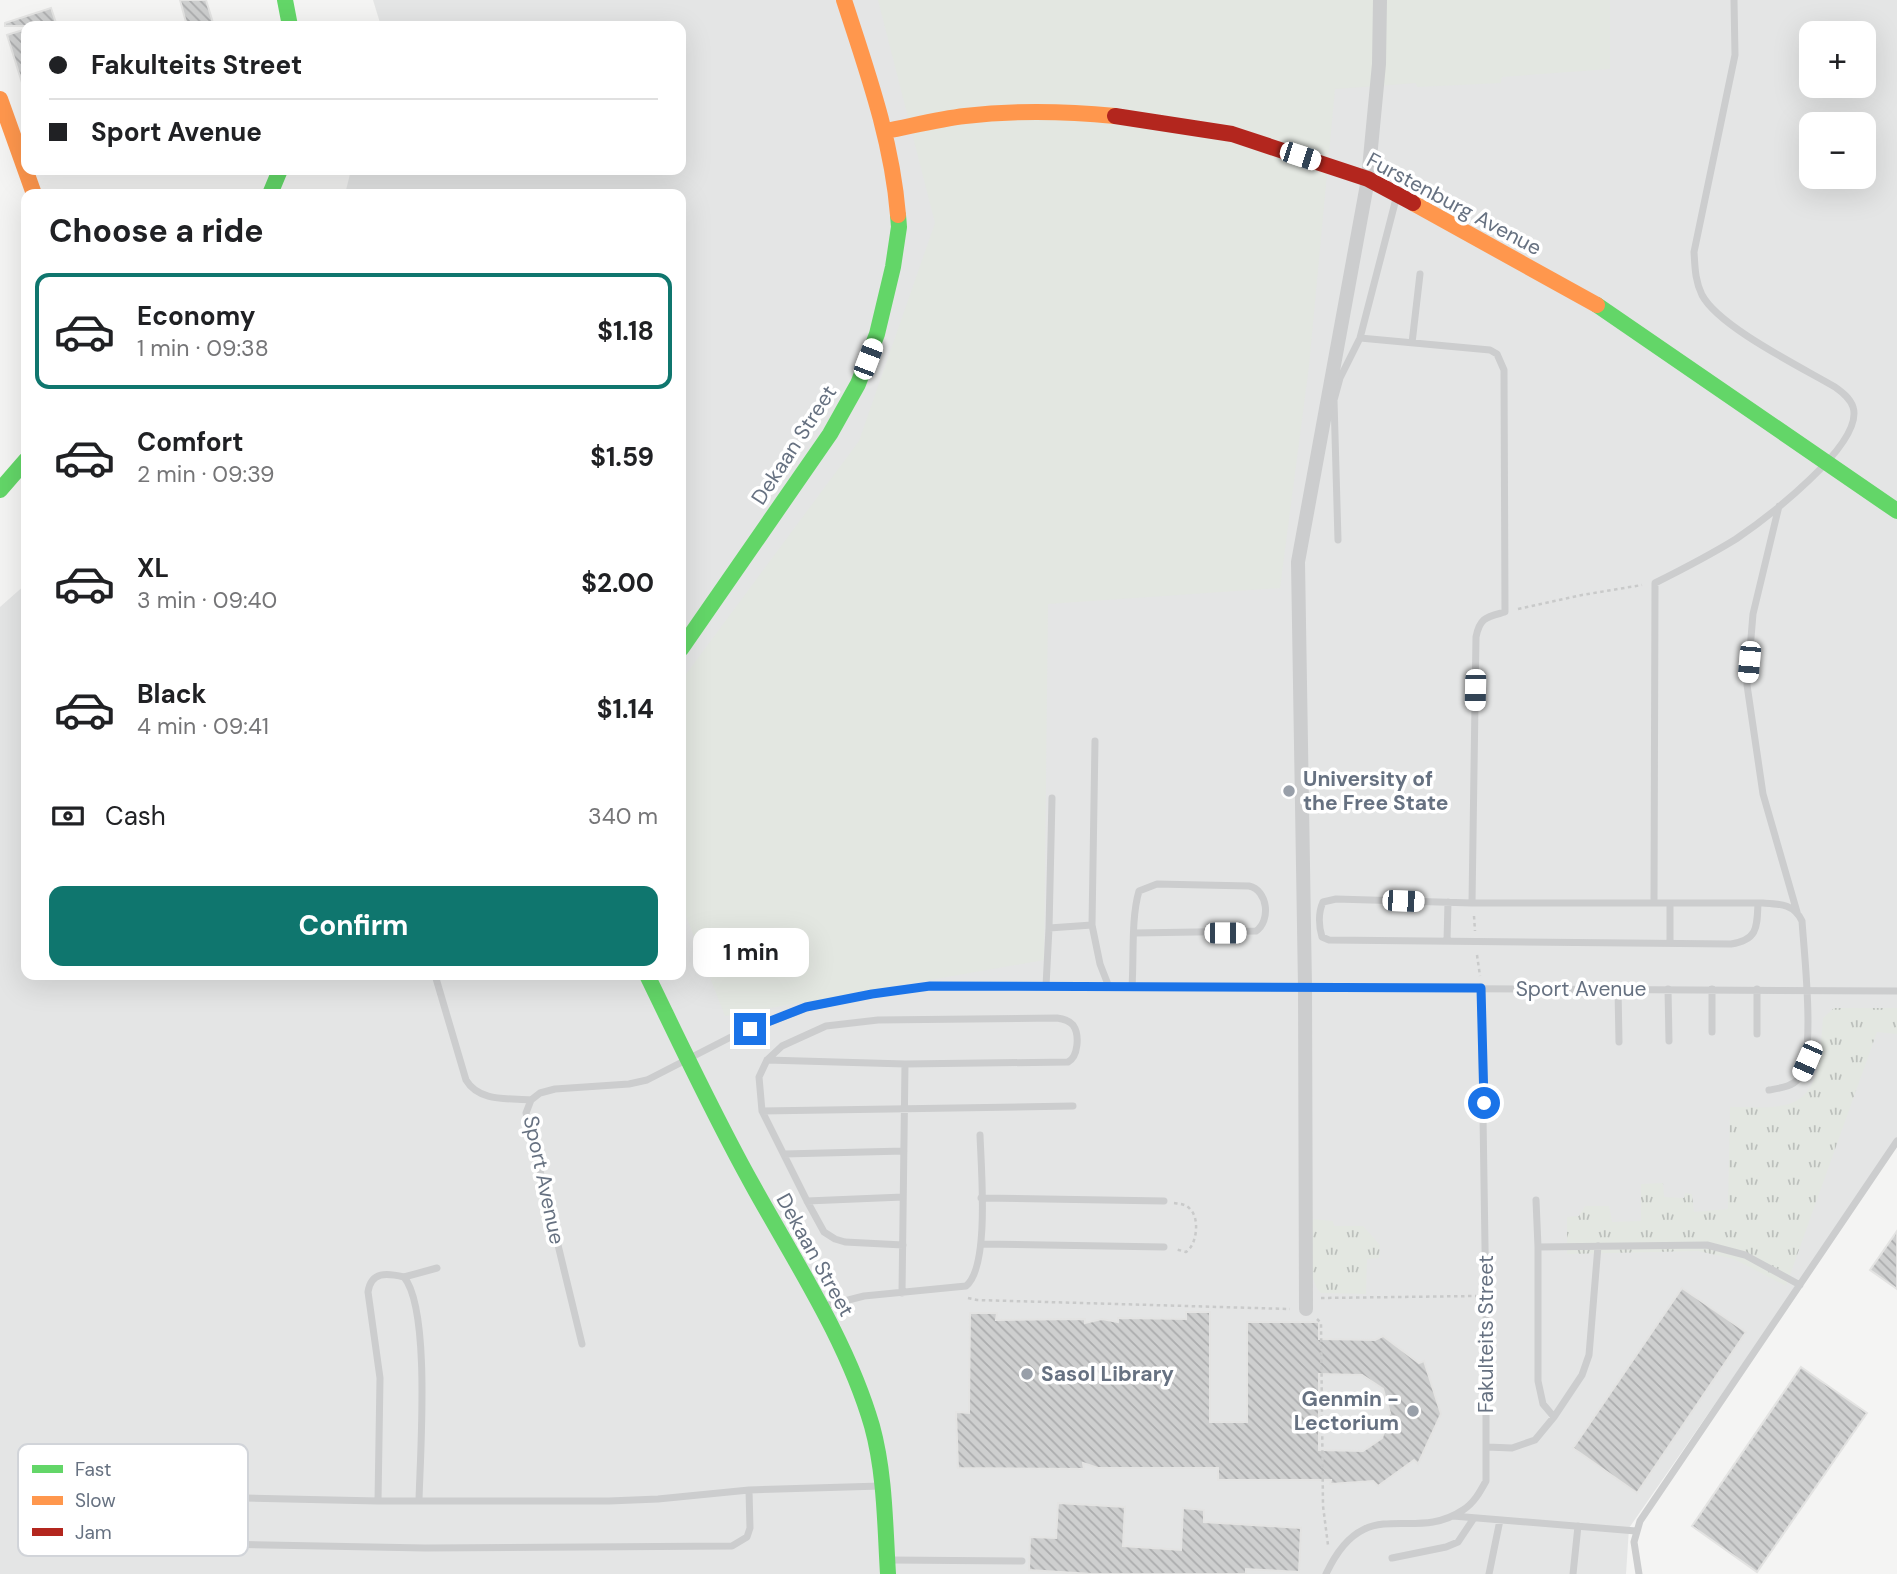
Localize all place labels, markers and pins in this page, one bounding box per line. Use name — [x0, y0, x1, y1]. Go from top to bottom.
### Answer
place label: University of the Free State — [1303, 765, 1448, 817]
marker: University of the Free State — [1281, 783, 1297, 799]
place label: Sasol Library — [1041, 1360, 1174, 1388]
marker: Sasol Library — [1019, 1366, 1035, 1382]
place label: Genmin - Lectorium — [1294, 1385, 1399, 1437]
marker: Genmin - Lectorium — [1405, 1403, 1421, 1419]

